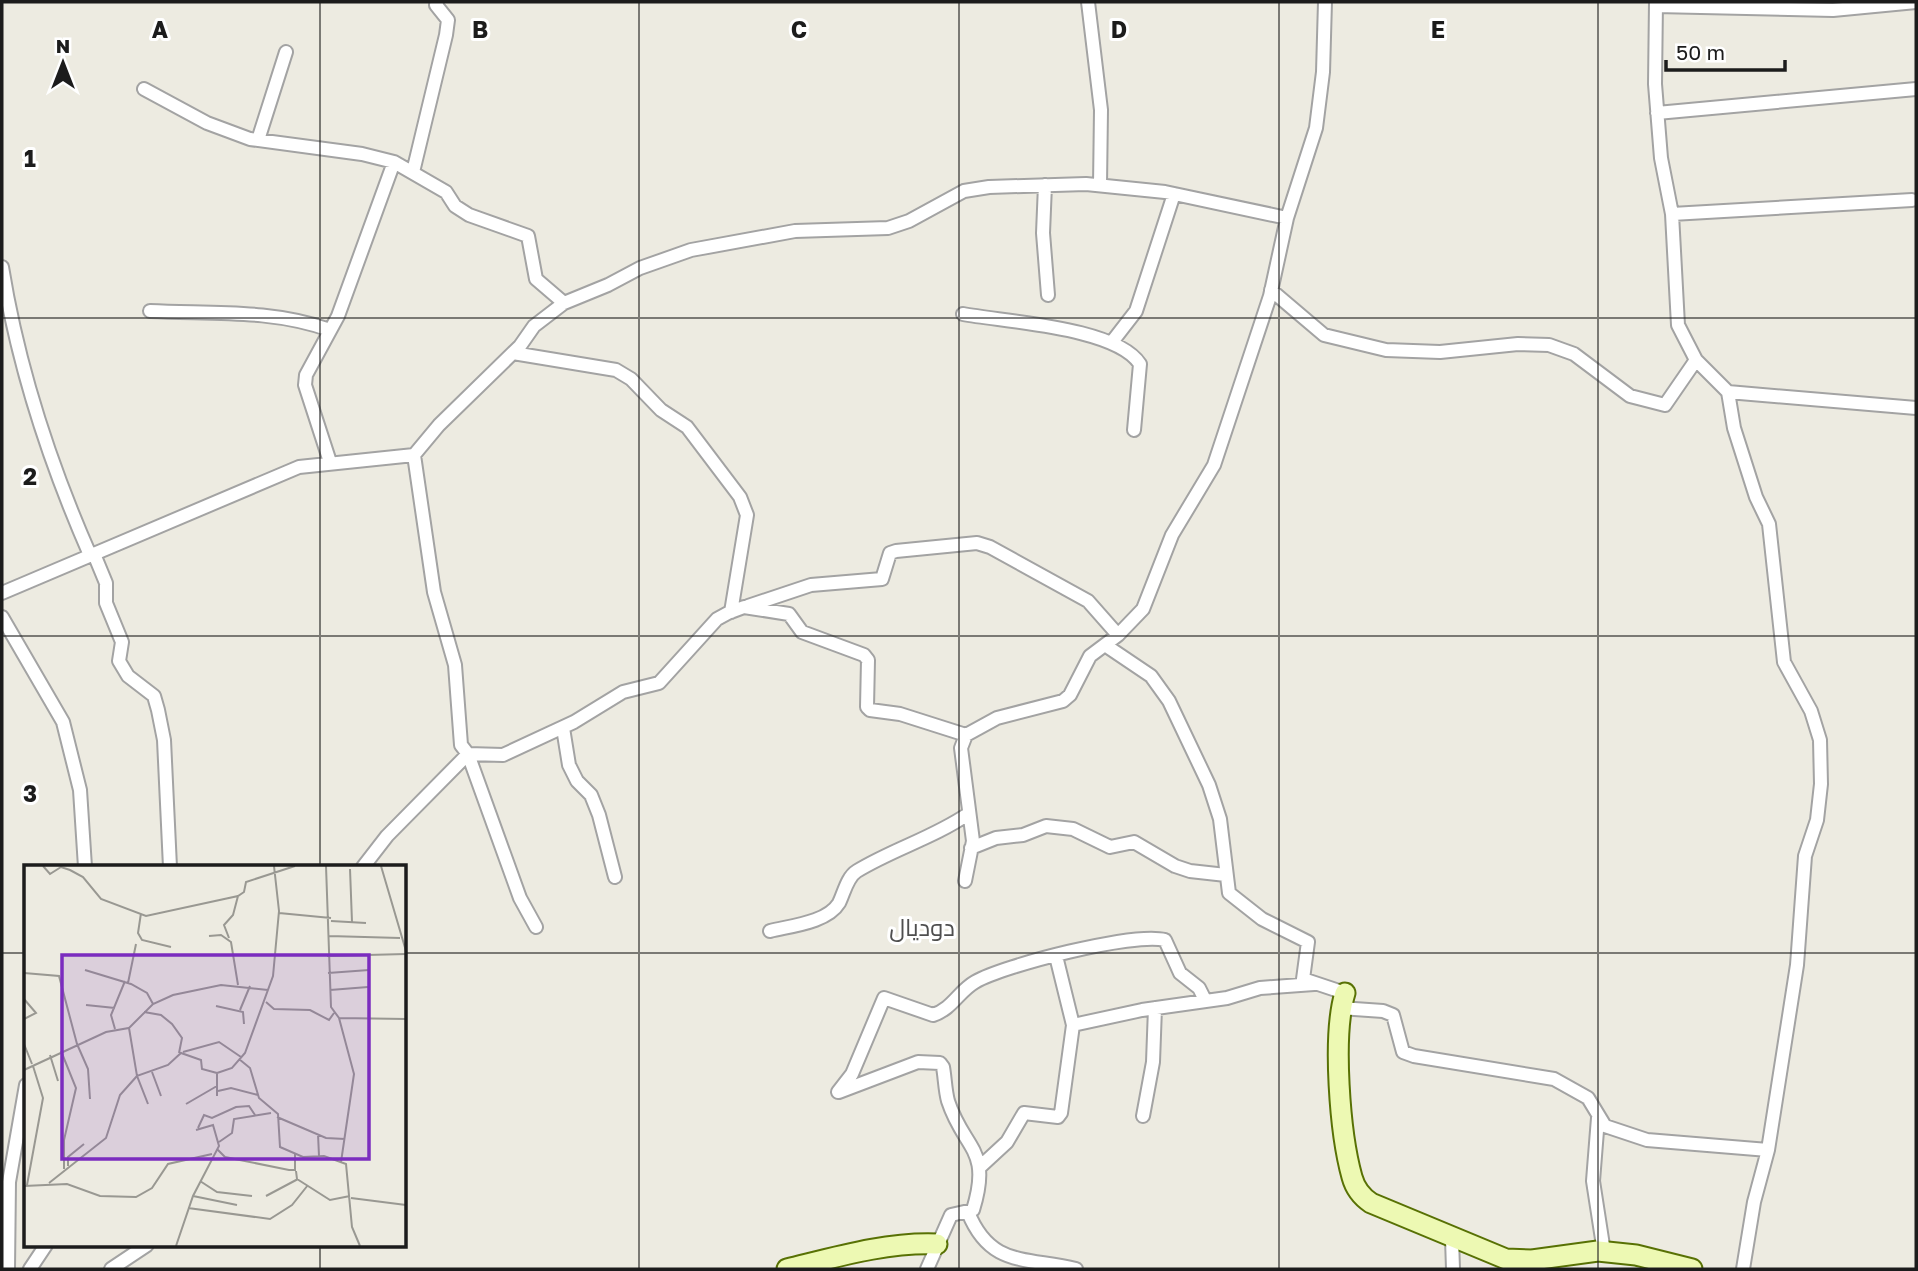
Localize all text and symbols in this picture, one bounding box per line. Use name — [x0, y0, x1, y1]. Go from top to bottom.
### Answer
text: A — [152, 15, 169, 43]
text: B — [472, 15, 488, 43]
text: C — [791, 15, 807, 43]
text: D — [1111, 15, 1127, 43]
text: E — [1431, 15, 1445, 43]
north arrow — [28, 28, 98, 98]
scale bar — [1666, 28, 1785, 72]
text: N — [56, 34, 70, 57]
text: 50 m — [1676, 39, 1725, 65]
text: 1 — [24, 144, 36, 172]
text: 2 — [23, 462, 37, 490]
text: 3 — [23, 779, 37, 807]
inset map — [24, 865, 406, 1246]
district label: دودیال — [889, 912, 955, 942]

